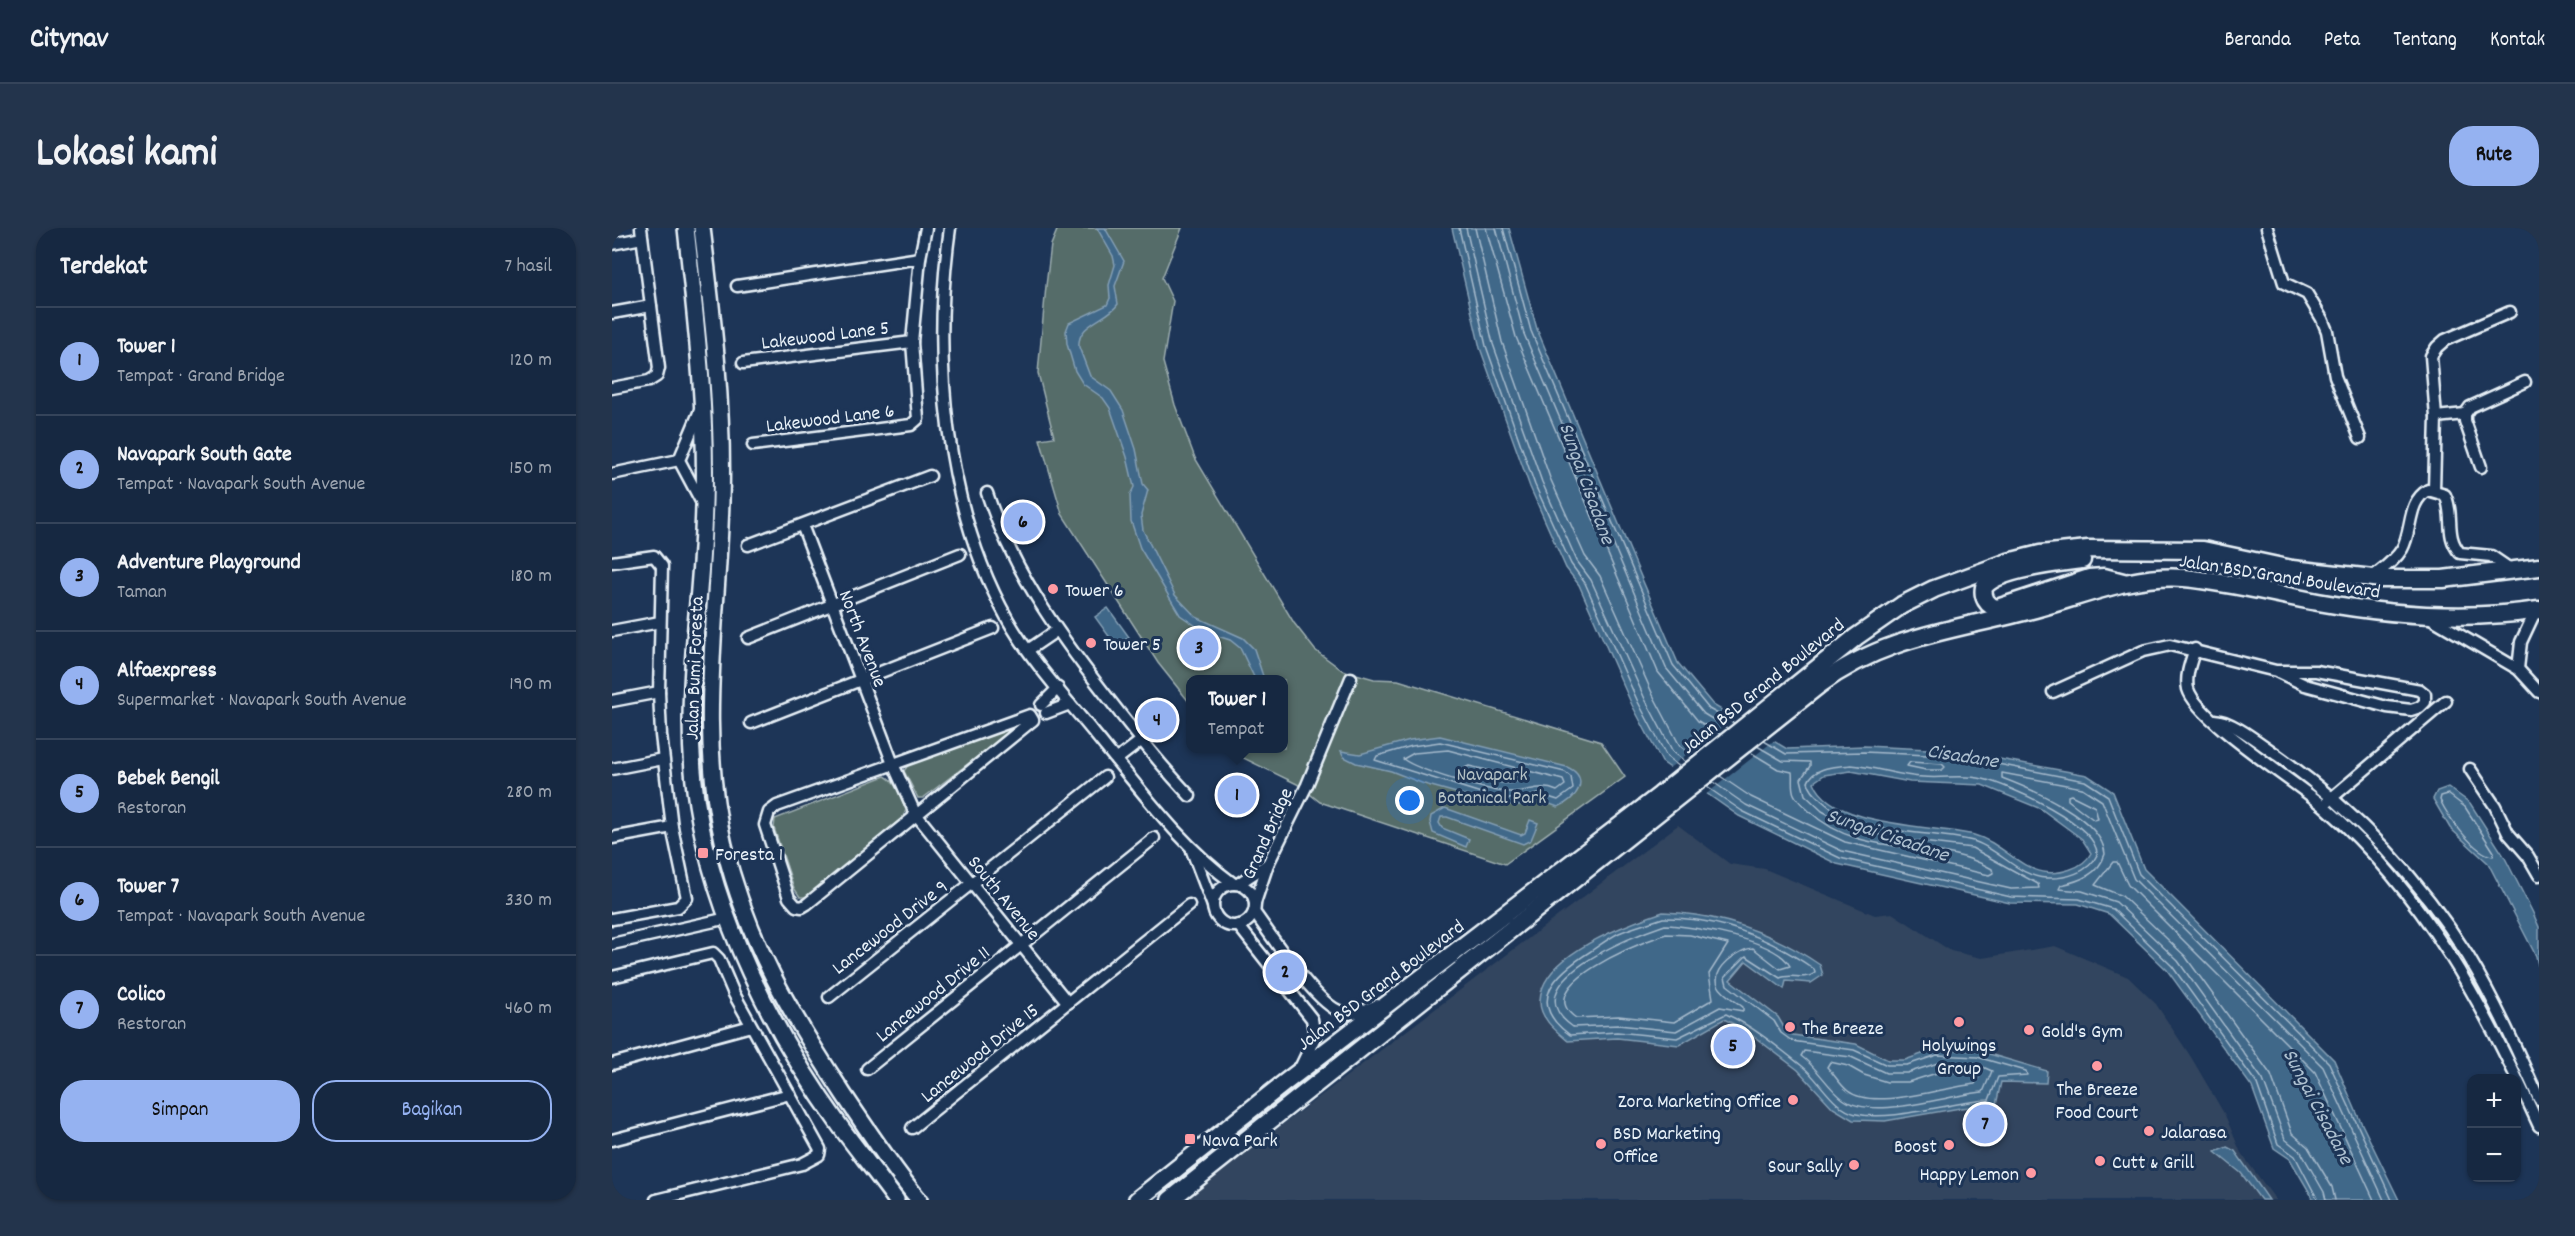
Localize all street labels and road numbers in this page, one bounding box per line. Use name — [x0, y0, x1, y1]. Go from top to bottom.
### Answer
street label: Lakewood Lane 5 — [760, 315, 891, 359]
street label: Lakewood Lane 6 — [765, 398, 896, 442]
street label: Jalan BSD Grand Boulevard — [2177, 548, 2382, 608]
street label: North Avenue — [830, 586, 893, 692]
street label: Jalan Bumi Foresta — [679, 595, 713, 741]
street label: Jalan BSD Grand Boulevard — [1676, 613, 1852, 762]
street label: Grand Bridge — [1236, 784, 1301, 884]
street label: South Avenue — [960, 850, 1046, 948]
street label: Lancewood Drive 9 — [827, 874, 955, 983]
street label: Jalan BSD Grand Boulevard — [1292, 914, 1471, 1059]
street label: Lancewood Drive 11 — [871, 940, 997, 1050]
street label: Lancewood Drive 15 — [916, 998, 1046, 1111]

